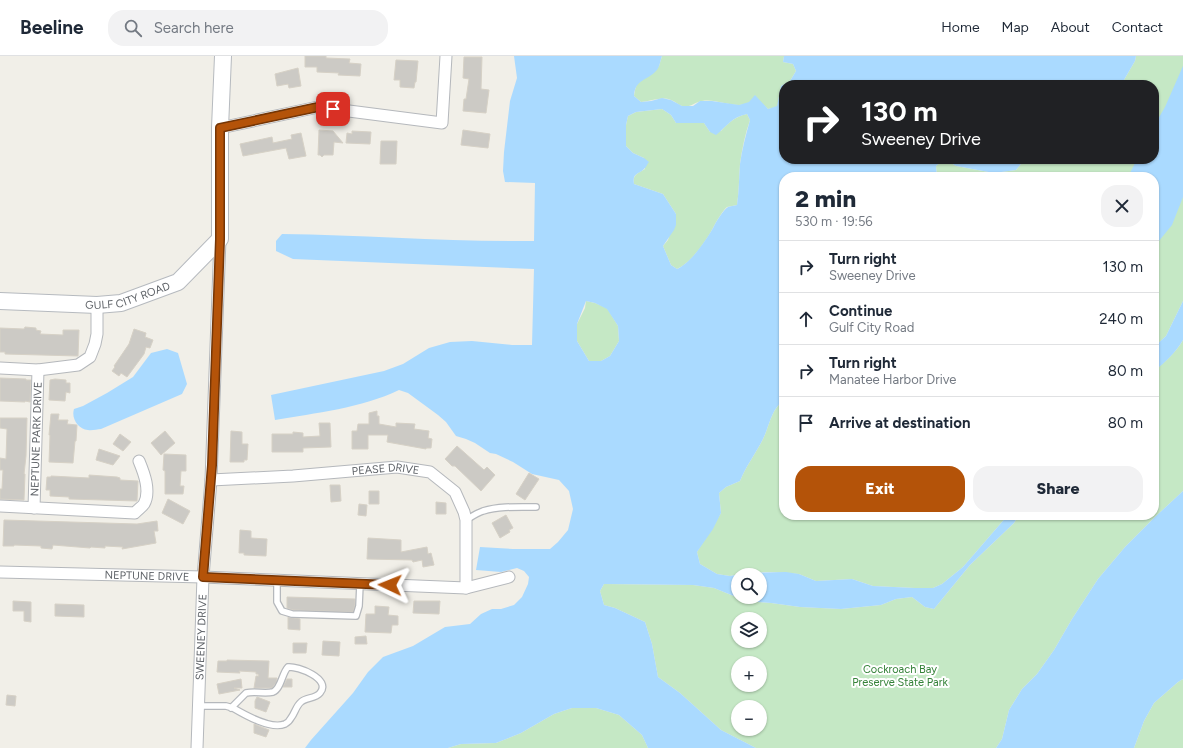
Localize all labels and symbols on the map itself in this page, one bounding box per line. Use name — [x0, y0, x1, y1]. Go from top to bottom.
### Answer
pin — [316, 92, 350, 126]
street label: GULF CITY ROAD — [85, 279, 172, 312]
street label: NEPTUNE PARK DRIVE — [28, 381, 44, 497]
street label: PEASE DRIVE — [351, 460, 420, 477]
position arrow — [369, 564, 411, 606]
street label: NEPTUNE DRIVE — [105, 568, 189, 583]
street label: SWEENEY DRIVE — [193, 594, 209, 680]
park label: Cockroach Bay Preserve State Park — [852, 663, 948, 689]

